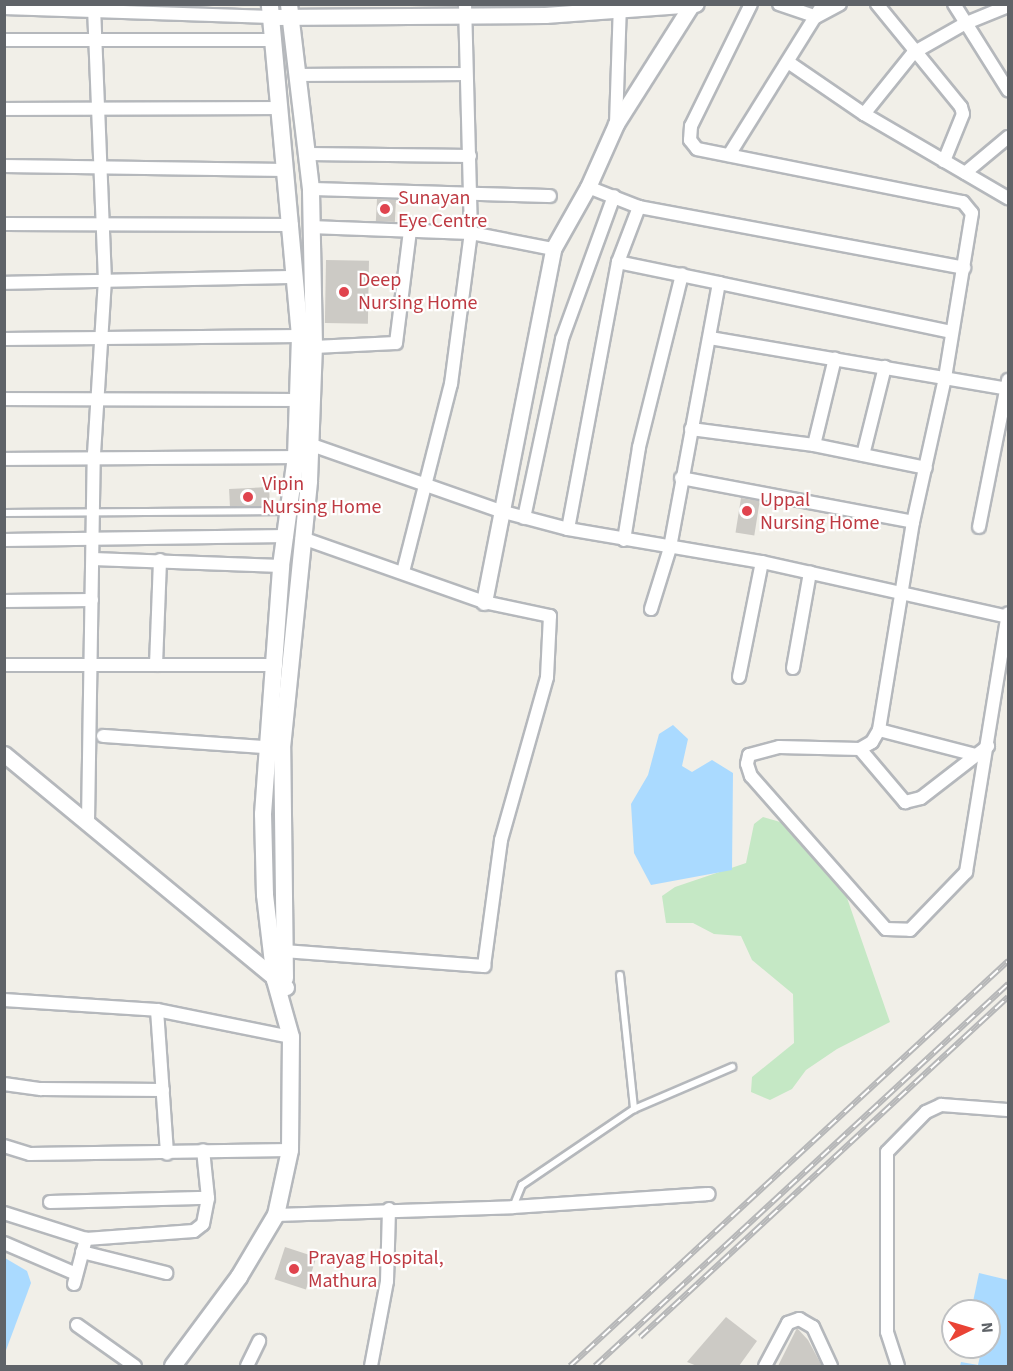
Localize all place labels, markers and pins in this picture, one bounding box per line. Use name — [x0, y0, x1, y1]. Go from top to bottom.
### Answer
place label: Sunayan Eye Centre — [398, 186, 487, 233]
marker: Sunayan Eye Centre — [376, 200, 394, 218]
place label: Deep Nursing Home — [358, 268, 477, 315]
marker: Deep Nursing Home — [335, 283, 353, 301]
place label: Vipin Nursing Home — [262, 473, 381, 520]
marker: Vipin Nursing Home — [239, 488, 257, 506]
place label: Uppal Nursing Home — [760, 488, 879, 535]
marker: Uppal Nursing Home — [738, 502, 756, 520]
place label: Prayag Hospital, Mathura — [308, 1246, 444, 1293]
marker: Prayag Hospital, Mathura — [285, 1260, 303, 1278]

